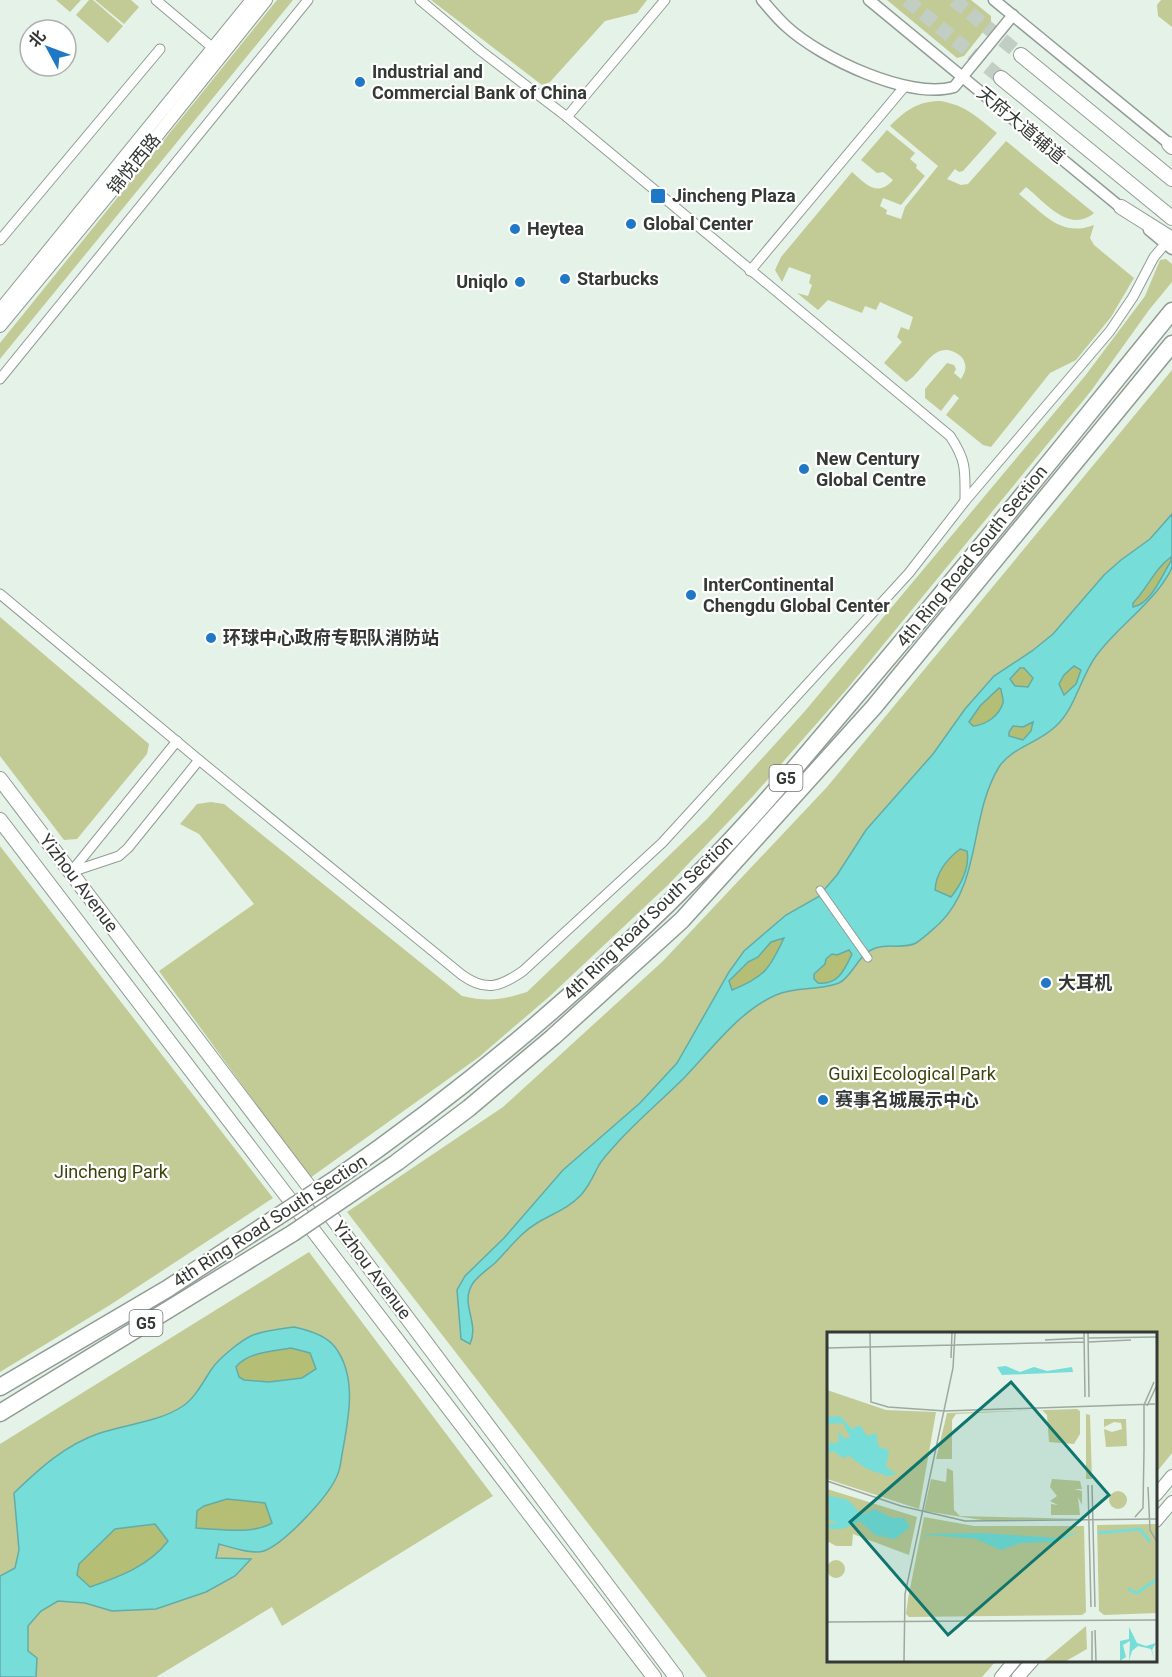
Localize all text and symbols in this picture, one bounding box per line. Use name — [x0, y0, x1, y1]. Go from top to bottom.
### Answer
north arrow — [18, 18, 78, 78]
text: 北 — [25, 26, 49, 51]
place label: Industrial and Commercial Bank of China — [372, 61, 587, 103]
marker: Industrial and Commercial Bank of China — [353, 75, 367, 89]
street label: 天府大道辅道 — [973, 82, 1069, 167]
street label: 锦悦西路 — [103, 129, 164, 198]
place label: Jincheng Plaza — [672, 185, 796, 206]
marker: Jincheng Plaza — [649, 187, 667, 205]
place label: Global Center — [643, 213, 754, 234]
marker: Global Center — [624, 217, 638, 231]
place label: Heytea — [527, 218, 584, 239]
marker: Heytea — [508, 222, 522, 236]
place label: Starbucks — [577, 268, 659, 289]
place label: Uniqlo — [456, 271, 508, 292]
marker: Starbucks — [558, 272, 572, 286]
marker: Uniqlo — [513, 275, 527, 289]
place label: New Century Global Centre — [816, 448, 926, 490]
street label: 4th Ring Road South Section — [892, 461, 1051, 651]
marker: New Century Global Centre — [797, 462, 811, 476]
place label: InterContinental Chengdu Global Center — [703, 574, 890, 616]
marker: InterContinental Chengdu Global Center — [684, 588, 698, 602]
place label: 环球中心政府专职队消防站 — [223, 627, 439, 648]
marker: 环球中心政府专职队消防站 — [204, 631, 218, 645]
road number: G5 — [770, 765, 802, 791]
street label: Yizhou Avenue — [36, 829, 123, 936]
street label: 4th Ring Road South Section — [559, 831, 737, 1004]
place label: 大耳机 — [1058, 972, 1112, 993]
marker: 大耳机 — [1039, 976, 1053, 990]
park label: Guixi Ecological Park — [828, 1063, 997, 1084]
place label: 赛事名城展示中心 — [835, 1089, 979, 1110]
marker: 赛事名城展示中心 — [816, 1093, 830, 1107]
street label: 4th Ring Road South Section — [169, 1150, 371, 1291]
park label: Jincheng Park — [54, 1161, 169, 1182]
street label: Yizhou Avenue — [329, 1216, 416, 1323]
road number: G5 — [130, 1310, 162, 1336]
inset map — [827, 1332, 1157, 1662]

